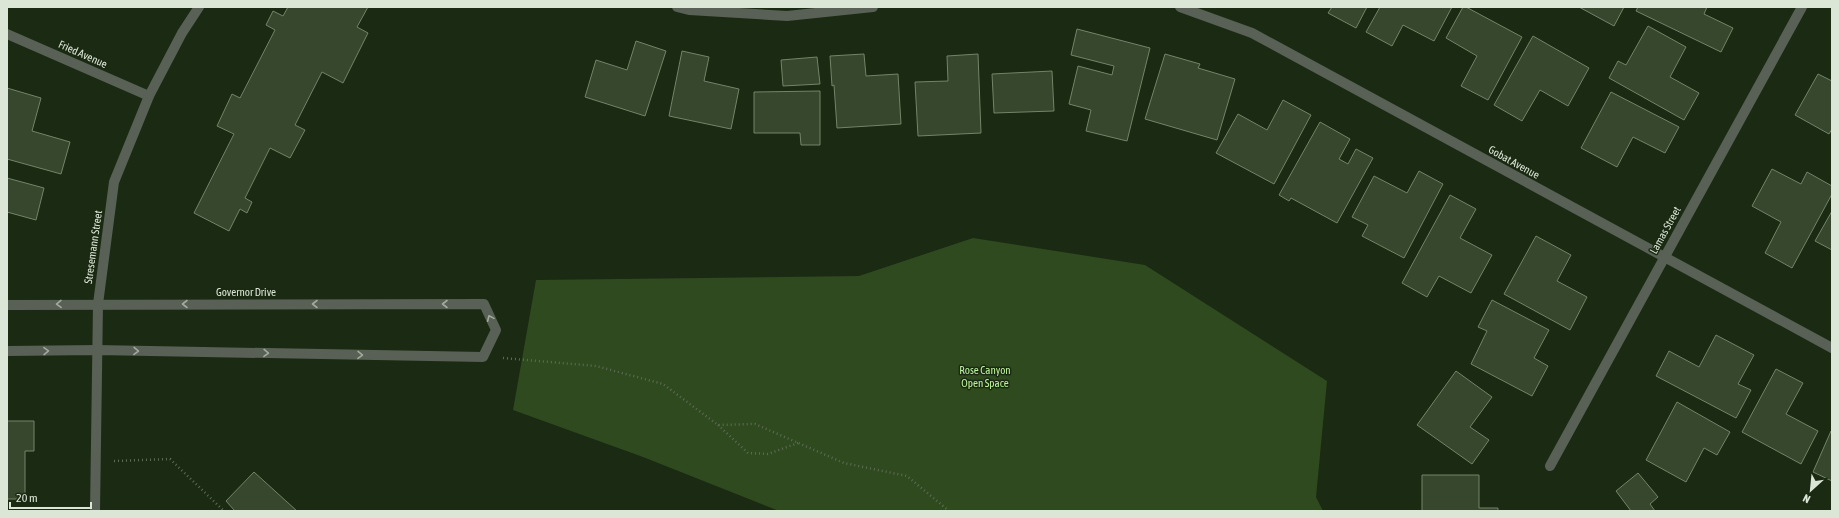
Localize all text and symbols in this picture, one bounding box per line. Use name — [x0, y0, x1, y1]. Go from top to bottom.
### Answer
street label: Fried Avenue — [57, 38, 109, 70]
street label: Gobat Avenue — [1486, 143, 1542, 181]
street label: Lamas Street — [1647, 204, 1683, 256]
street label: Stresemann Street — [82, 209, 104, 285]
street label: Governor Drive — [216, 286, 276, 298]
one-way arrow — [56, 300, 62, 308]
one-way arrow — [182, 300, 188, 308]
one-way arrow — [312, 300, 318, 308]
one-way arrow — [442, 300, 448, 308]
one-way arrow — [487, 314, 495, 322]
one-way arrow — [43, 347, 49, 355]
one-way arrow — [133, 347, 139, 355]
one-way arrow — [263, 349, 269, 357]
one-way arrow — [357, 350, 363, 359]
park label: Rose Canyon Open Space — [959, 364, 1011, 389]
north arrow — [1791, 470, 1831, 510]
scale bar — [10, 484, 91, 510]
text: 20 m — [16, 491, 38, 505]
text: N — [1801, 492, 1812, 506]

